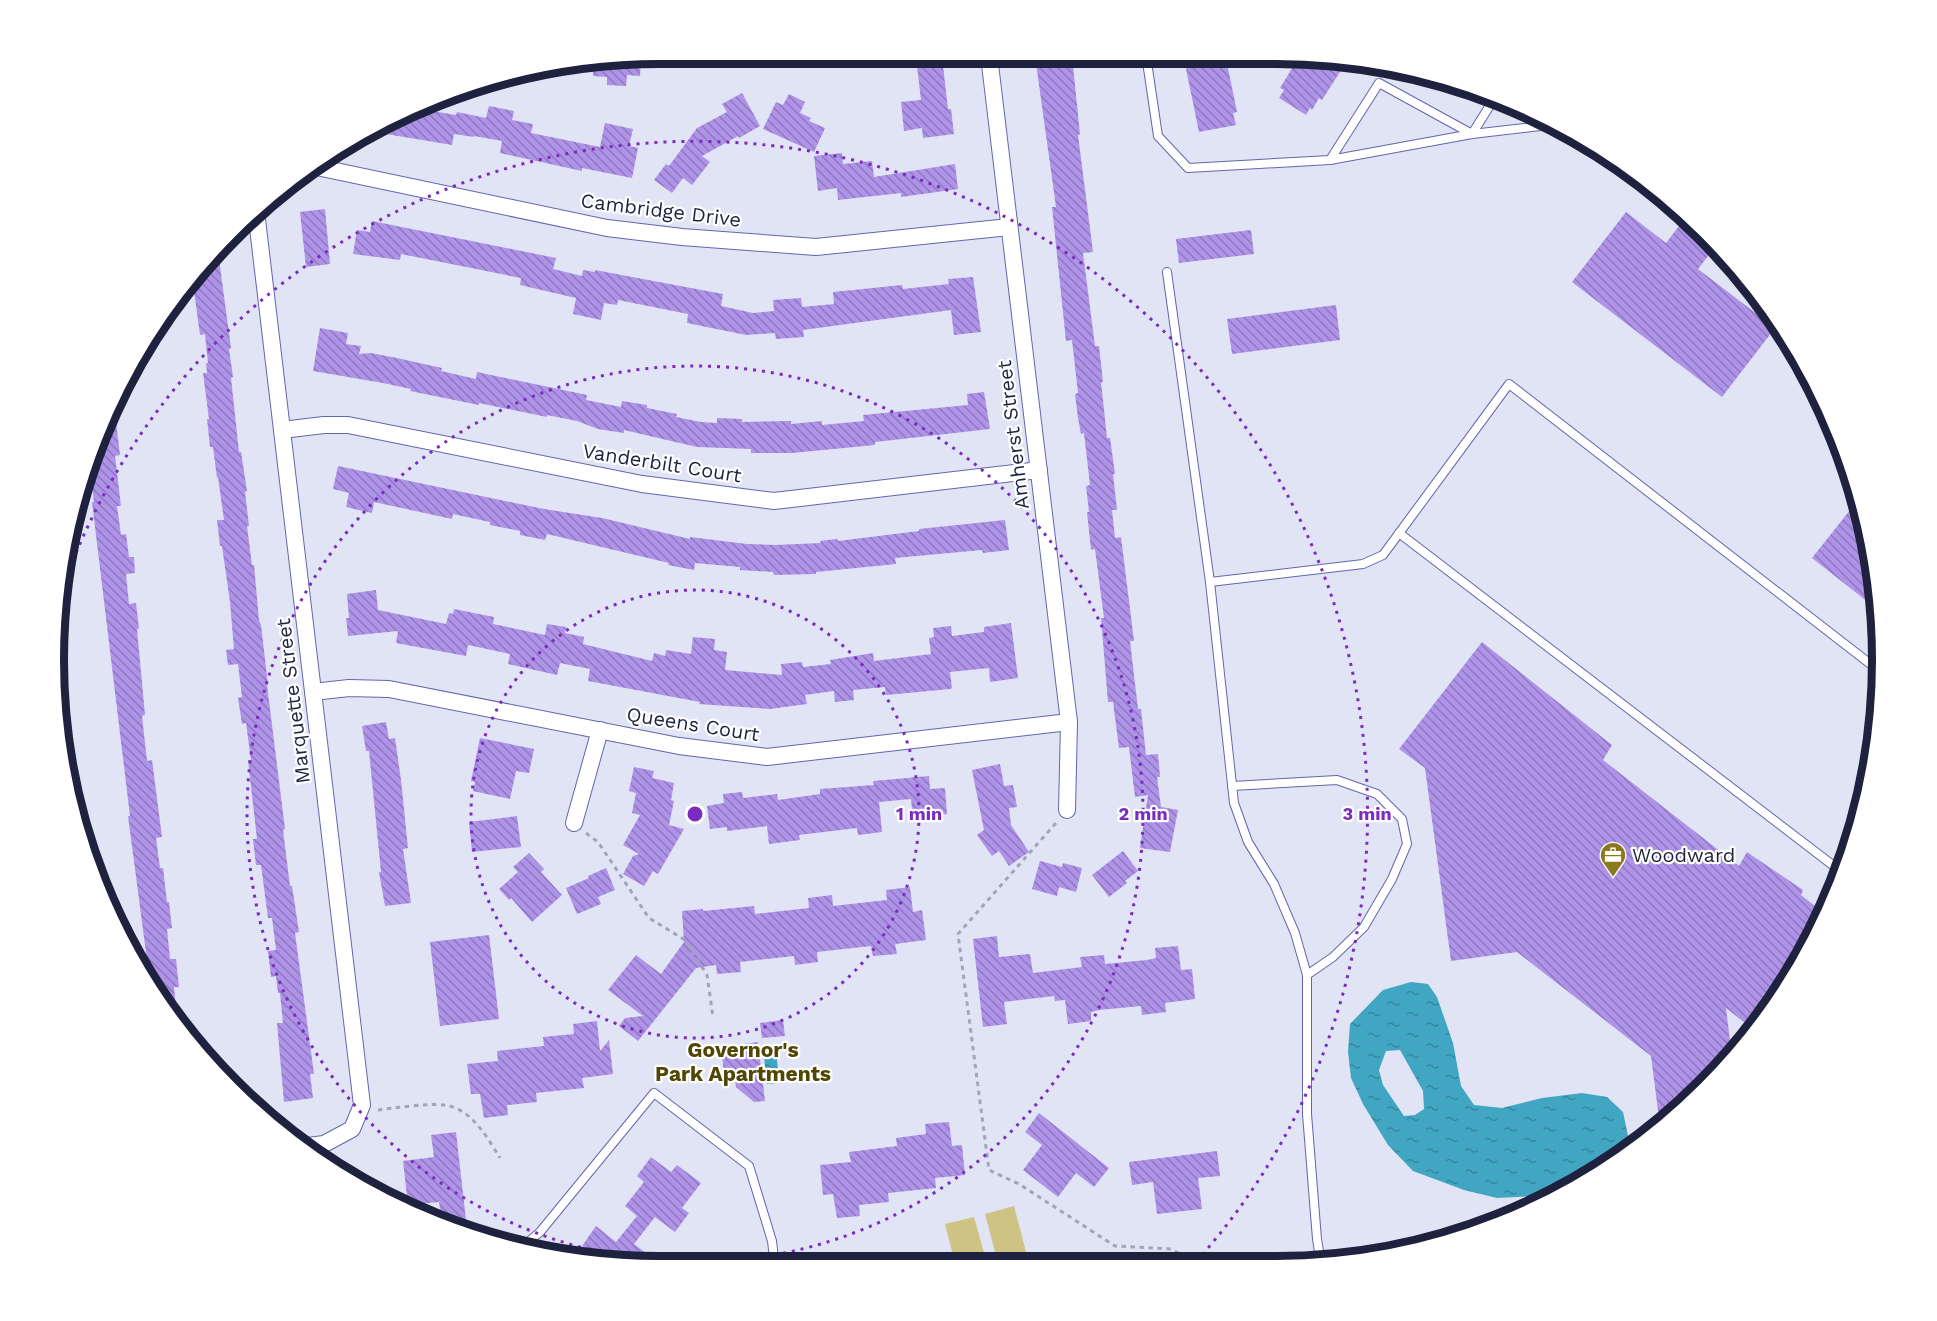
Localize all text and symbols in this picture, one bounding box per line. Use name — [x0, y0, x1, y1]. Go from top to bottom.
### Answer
street label: Cambridge Drive — [579, 188, 743, 232]
street label: Amherst Street — [992, 359, 1034, 511]
street label: Vanderbilt Court — [581, 439, 744, 488]
street label: Marquette Street — [271, 616, 315, 785]
street label: Queens Court — [625, 702, 762, 746]
text: 1 min — [896, 803, 942, 824]
text: 2 min — [1118, 803, 1168, 824]
text: 3 min — [1342, 803, 1392, 824]
centre of rings — [685, 804, 705, 824]
office icon: Woodward — [1598, 840, 1628, 878]
place label: Woodward — [1632, 843, 1735, 867]
district label: Governor's Park Apartments — [655, 1037, 831, 1086]

